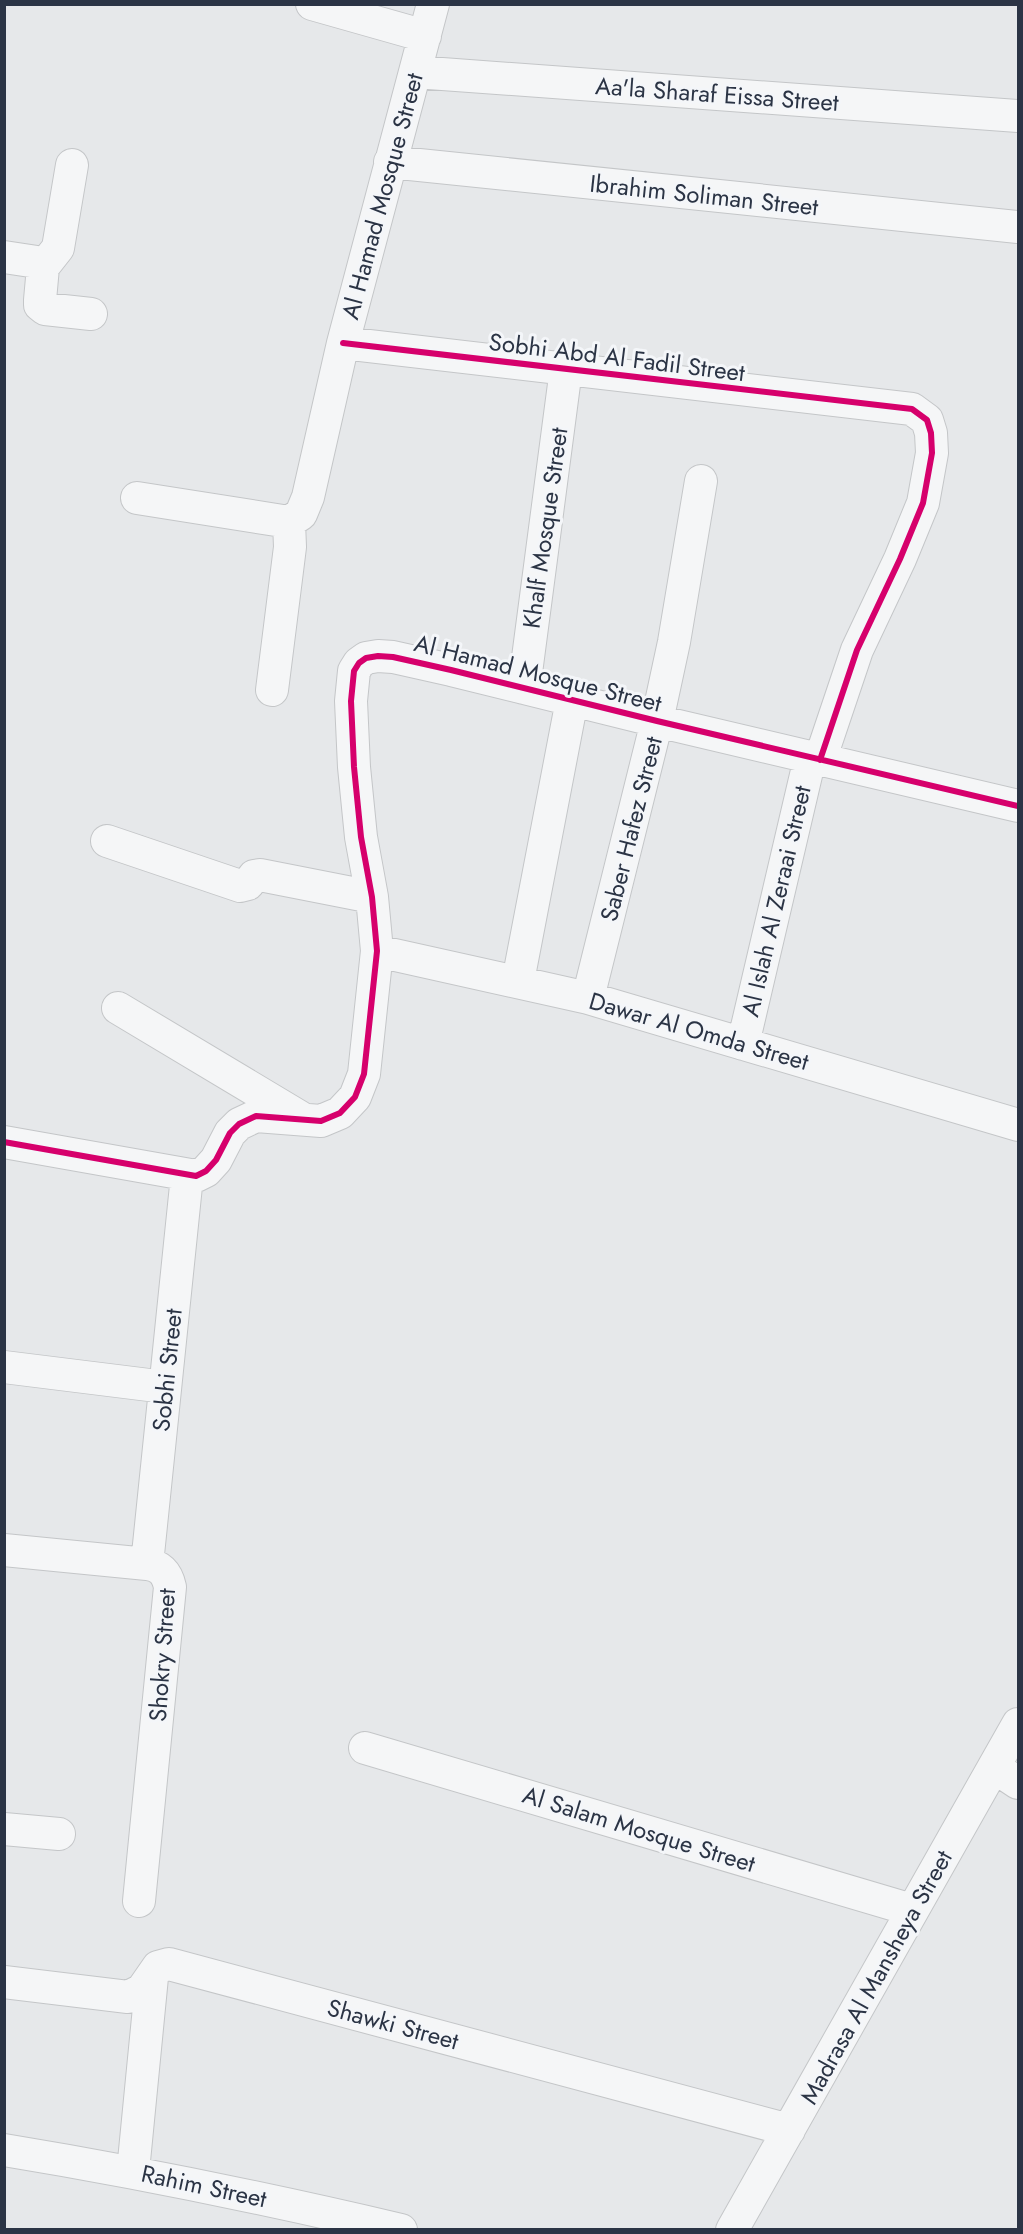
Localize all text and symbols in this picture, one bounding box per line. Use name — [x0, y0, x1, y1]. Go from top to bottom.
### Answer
street label: Aa'la Sharaf Eissa Street — [594, 68, 840, 120]
street label: Al Hamad Mosque Street — [332, 69, 432, 323]
street label: Ibrahim Soliman Street — [588, 166, 820, 224]
street label: Sobhi Abd Al Fadil Street — [487, 324, 747, 390]
street label: Khalf Mosque Street — [514, 425, 576, 631]
street label: Al Hamad Mosque Street — [411, 625, 666, 721]
street label: Saber Hafez Street — [591, 733, 671, 925]
street label: Al Islah Al Zeraai Street — [732, 782, 820, 1020]
street label: Dawar Al Omda Street — [585, 983, 813, 1079]
street label: Sobhi Street — [143, 1307, 191, 1433]
street label: Shokry Street — [140, 1587, 184, 1723]
street label: Al Salam Mosque Street — [518, 1777, 760, 1881]
street label: Madrasa Al Mansheya Street — [791, 1843, 961, 2110]
street label: Shawki Street — [323, 1990, 463, 2058]
street label: Rahim Street — [138, 2156, 270, 2216]

